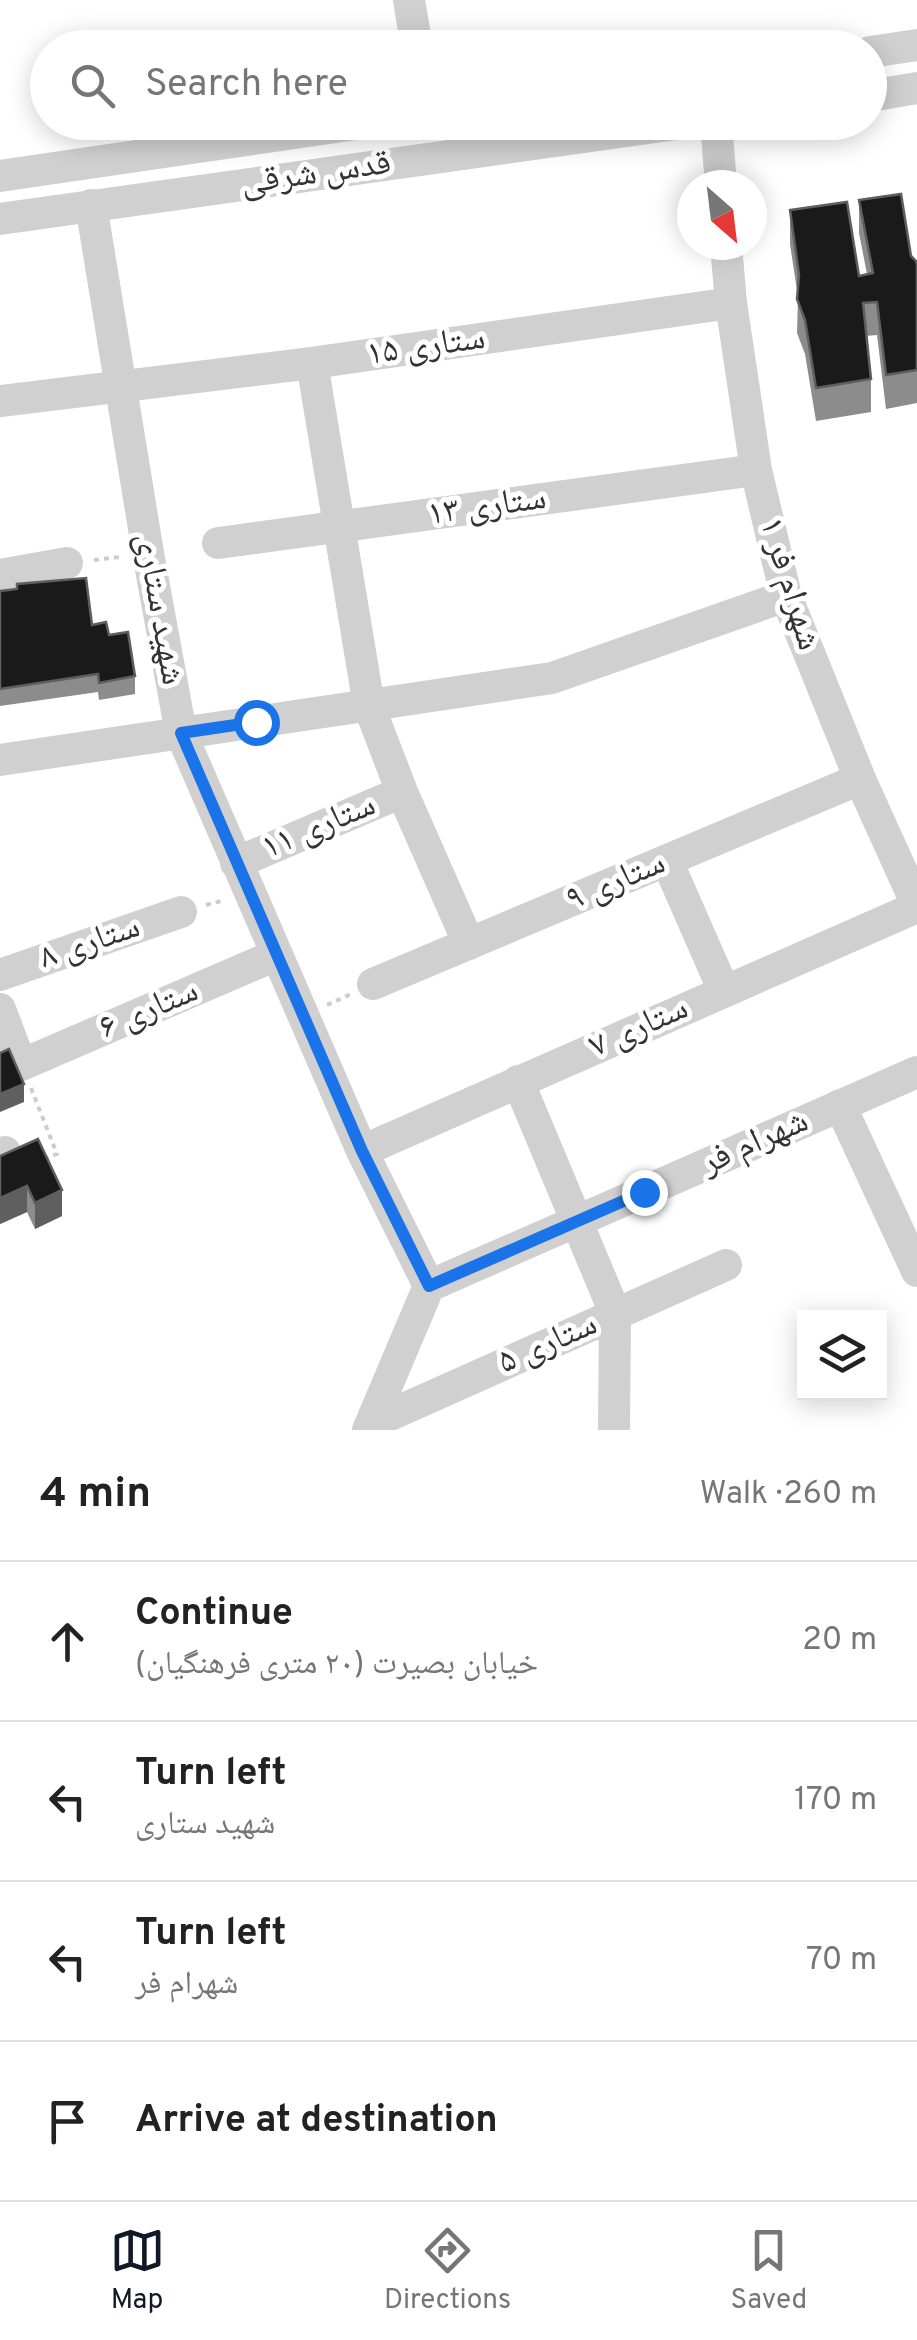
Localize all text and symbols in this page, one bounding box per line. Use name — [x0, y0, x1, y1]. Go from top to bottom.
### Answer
search box — [30, 30, 887, 140]
icon: search — [65, 58, 120, 113]
text: Search here — [145, 61, 348, 110]
street label: قدس شرقی — [238, 142, 394, 206]
north arrow — [677, 170, 767, 260]
street label: ستاری ۱۵ — [364, 317, 488, 377]
street label: ستاری ۱۳ — [425, 477, 549, 537]
street label: شهرام فر ۱ — [748, 512, 830, 656]
street label: شهید ستاری — [124, 530, 194, 688]
route start — [234, 700, 280, 746]
street label: ستاری ۱۱ — [255, 783, 383, 871]
street label: ستاری ۹ — [560, 842, 672, 922]
street label: ستاری ۸ — [34, 905, 146, 981]
street label: ستاری ۶ — [93, 970, 205, 1050]
street label: ستاری ۷ — [583, 987, 695, 1069]
street label: شهرام فر — [694, 1100, 816, 1186]
route end — [622, 1170, 668, 1216]
street label: ستاری ۵ — [492, 1303, 604, 1385]
map controls — [797, 1310, 887, 1400]
button: layers — [797, 1310, 887, 1400]
text: 4 min — [40, 1469, 151, 1522]
text: Walk · 260 m — [700, 1475, 877, 1515]
text: Continue — [135, 1590, 293, 1639]
icon: ahead — [40, 1614, 95, 1669]
text: 20 m — [802, 1621, 877, 1661]
text: خیابان بصیرت (۲۰ متری فرهنگیان) — [135, 1645, 538, 1685]
text: Turn left — [135, 1750, 287, 1799]
icon: left — [40, 1774, 95, 1829]
text: 170 m — [794, 1781, 877, 1821]
text: شهید ستاری — [135, 1805, 275, 1845]
text: Turn left — [135, 1910, 287, 1959]
icon: left — [40, 1934, 95, 1989]
text: 70 m — [806, 1941, 877, 1981]
text: شهرام فر — [135, 1965, 238, 2005]
icon: arrive — [40, 2094, 95, 2149]
text: Arrive at destination — [135, 2097, 498, 2146]
tab: Map — [110, 2223, 165, 2319]
tab: Directions — [384, 2223, 511, 2319]
tab: Saved — [730, 2223, 807, 2319]

